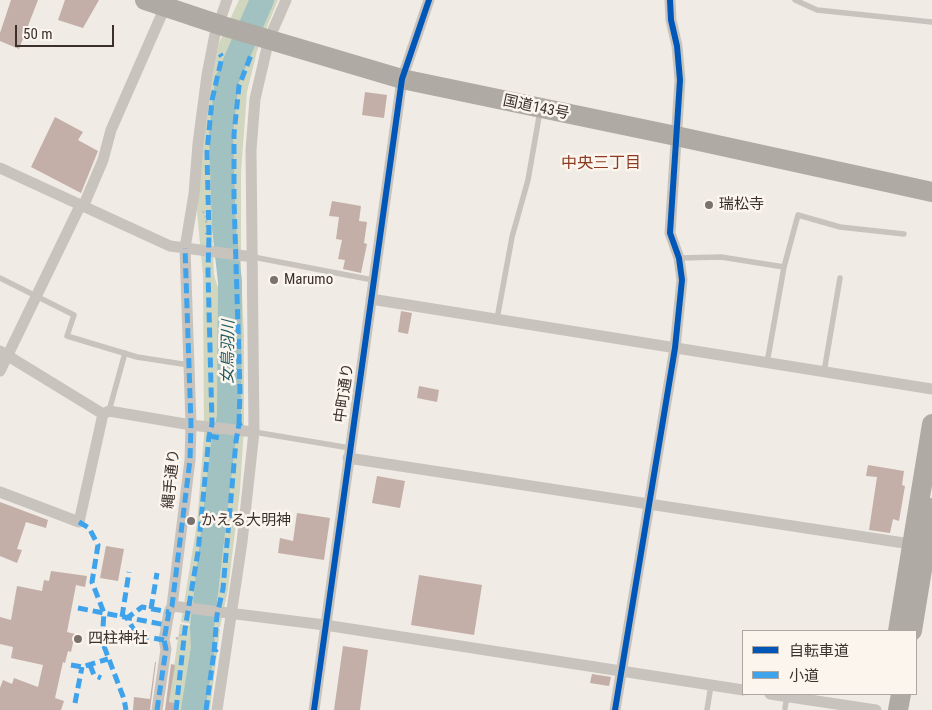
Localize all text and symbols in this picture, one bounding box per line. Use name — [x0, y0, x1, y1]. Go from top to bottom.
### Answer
scale bar — [18, 15, 116, 47]
text: 50 m — [23, 25, 53, 43]
street label: 国道143号 — [501, 92, 571, 124]
district label: 中央三丁目 — [561, 154, 641, 174]
place label: 瑞松寺 — [719, 196, 764, 214]
marker: 瑞松寺 — [703, 199, 715, 211]
place label: Marumo — [284, 271, 333, 289]
marker: Marumo — [268, 274, 280, 286]
water label: 女鳥羽川 — [219, 320, 239, 384]
street label: 中町通り — [332, 362, 358, 424]
street label: 縄手通り — [160, 448, 184, 510]
place label: かえる大明神 — [201, 512, 291, 530]
marker: かえる大明神 — [185, 515, 197, 527]
place label: 四柱神社 — [88, 630, 148, 648]
legend — [742, 630, 917, 695]
marker: 四柱神社 — [72, 633, 84, 645]
text: 自転車道 — [789, 642, 849, 660]
text: 小道 — [789, 667, 819, 685]

